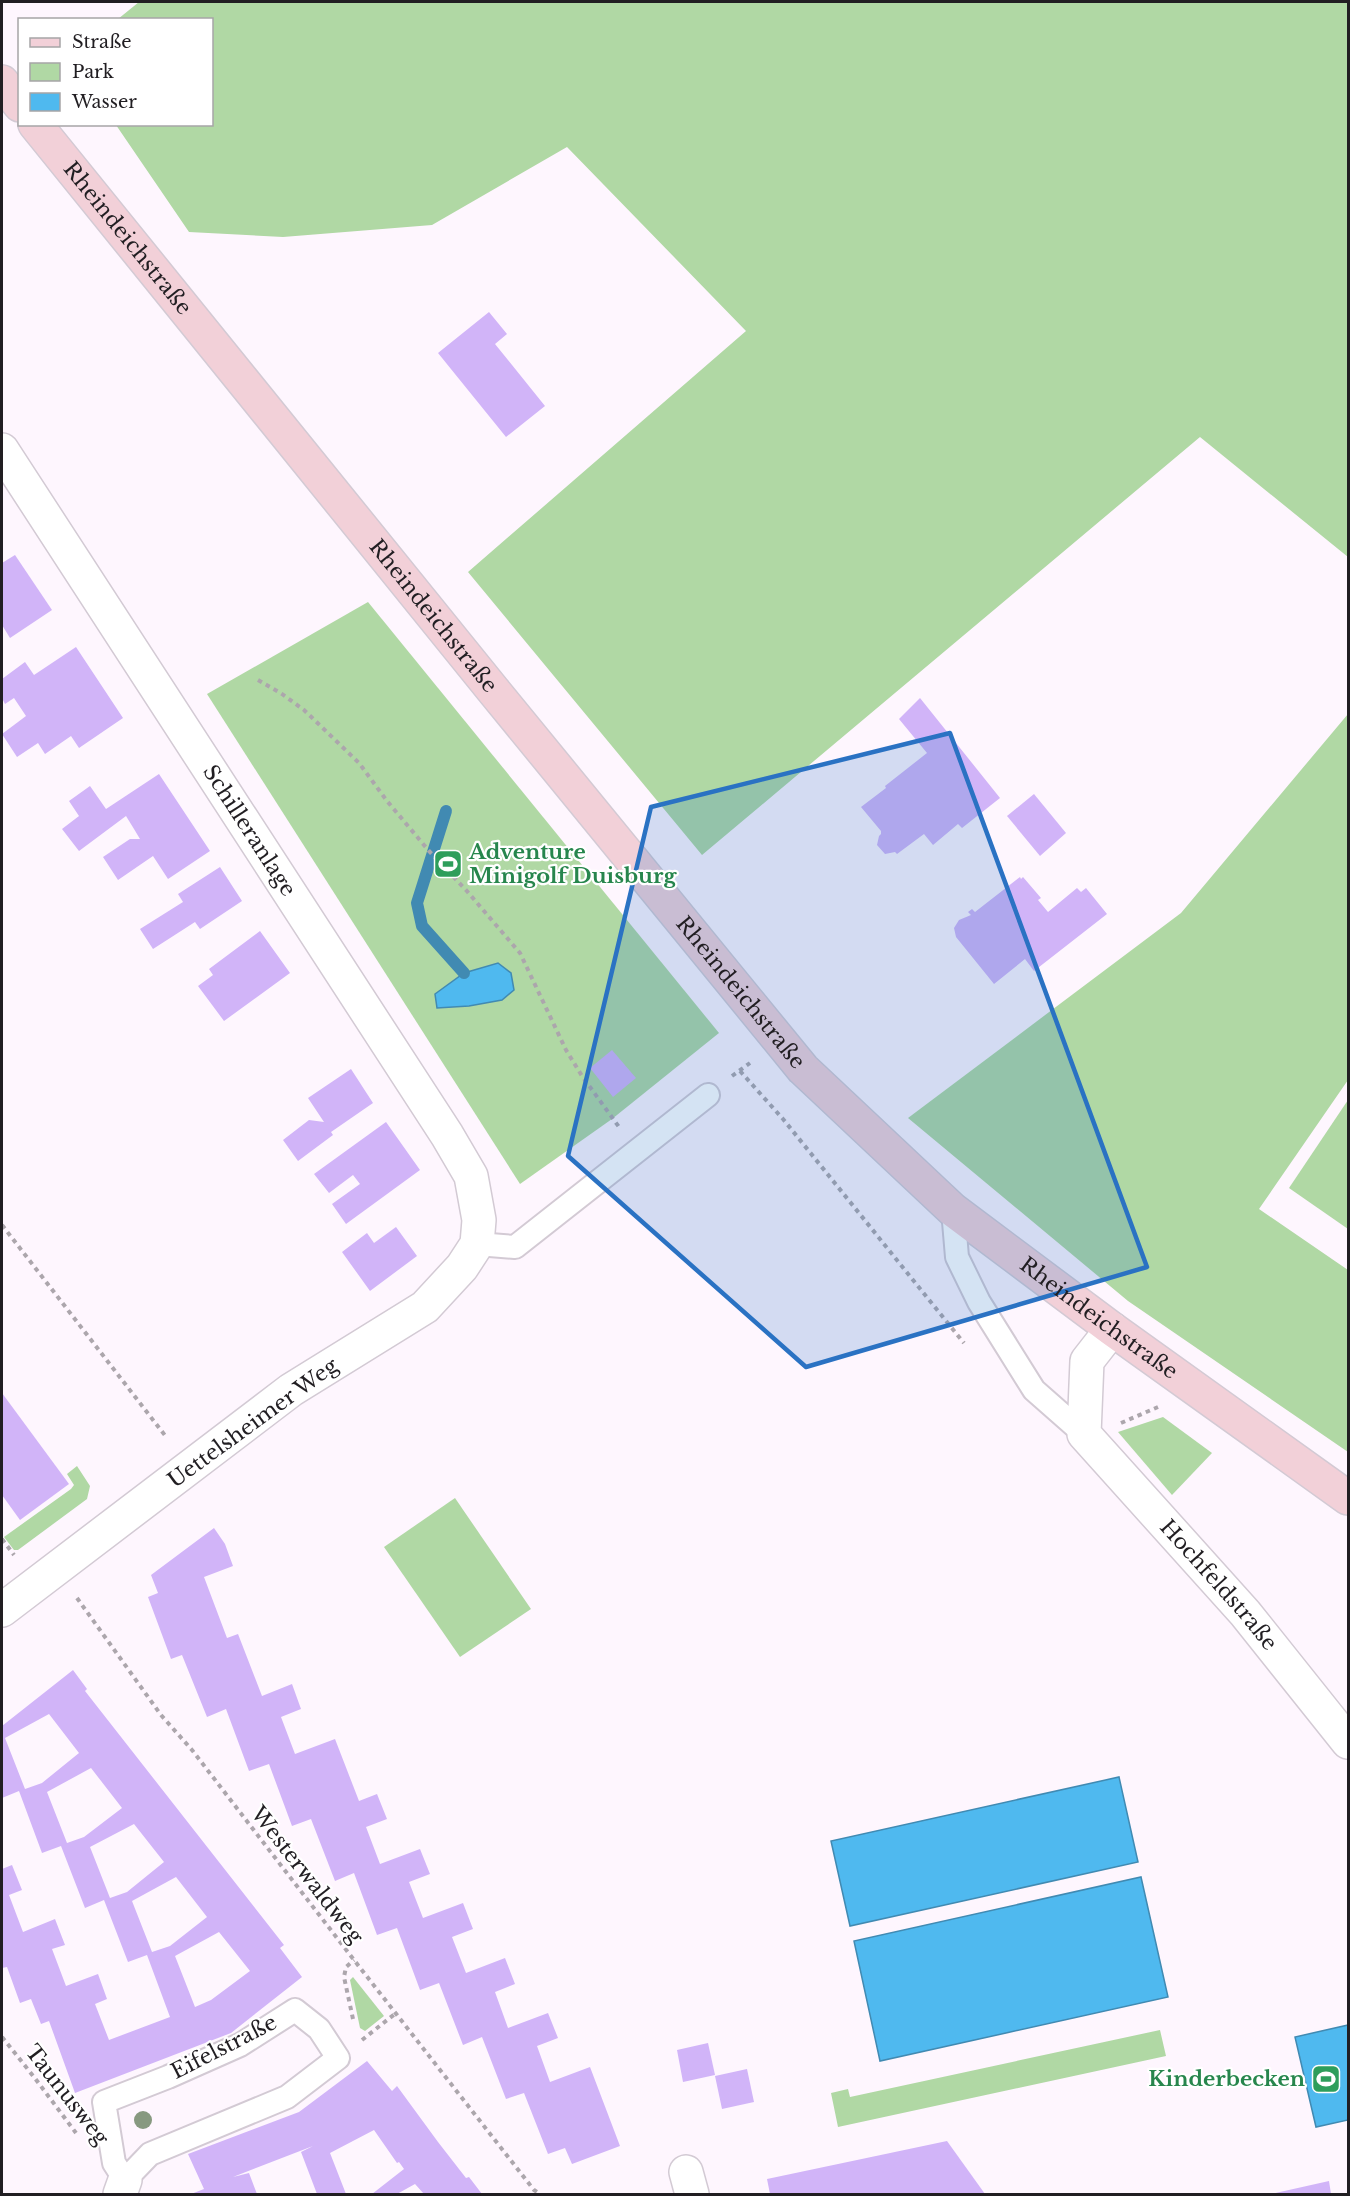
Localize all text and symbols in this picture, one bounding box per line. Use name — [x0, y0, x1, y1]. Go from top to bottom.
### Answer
legend — [18, 18, 213, 126]
text: Straße — [72, 31, 132, 53]
text: Park — [72, 61, 114, 83]
text: Wasser — [71, 91, 137, 113]
street label: Rheindeichstraße — [58, 156, 197, 320]
street label: Rheindeichstraße — [364, 534, 503, 698]
street label: Schilleranlage — [197, 760, 301, 901]
place label: Adventure Minigolf Duisburg — [468, 839, 677, 889]
sports icon: Adventure Minigolf Duisburg — [432, 848, 464, 880]
street label: Rheindeichstraße — [670, 911, 811, 1074]
street label: Rheindeichstraße — [1015, 1252, 1183, 1385]
street label: Uettelsheimer Weg — [163, 1352, 344, 1494]
street label: Hochfeldstraße — [1154, 1514, 1283, 1656]
street label: Westerwaldweg — [245, 1800, 369, 1949]
street label: Eifelstraße — [167, 2009, 281, 2085]
street label: Taunusweg — [20, 2040, 115, 2151]
sports icon: Kinderbecken — [1310, 2063, 1342, 2095]
place label: Kinderbecken — [1148, 2066, 1305, 2092]

